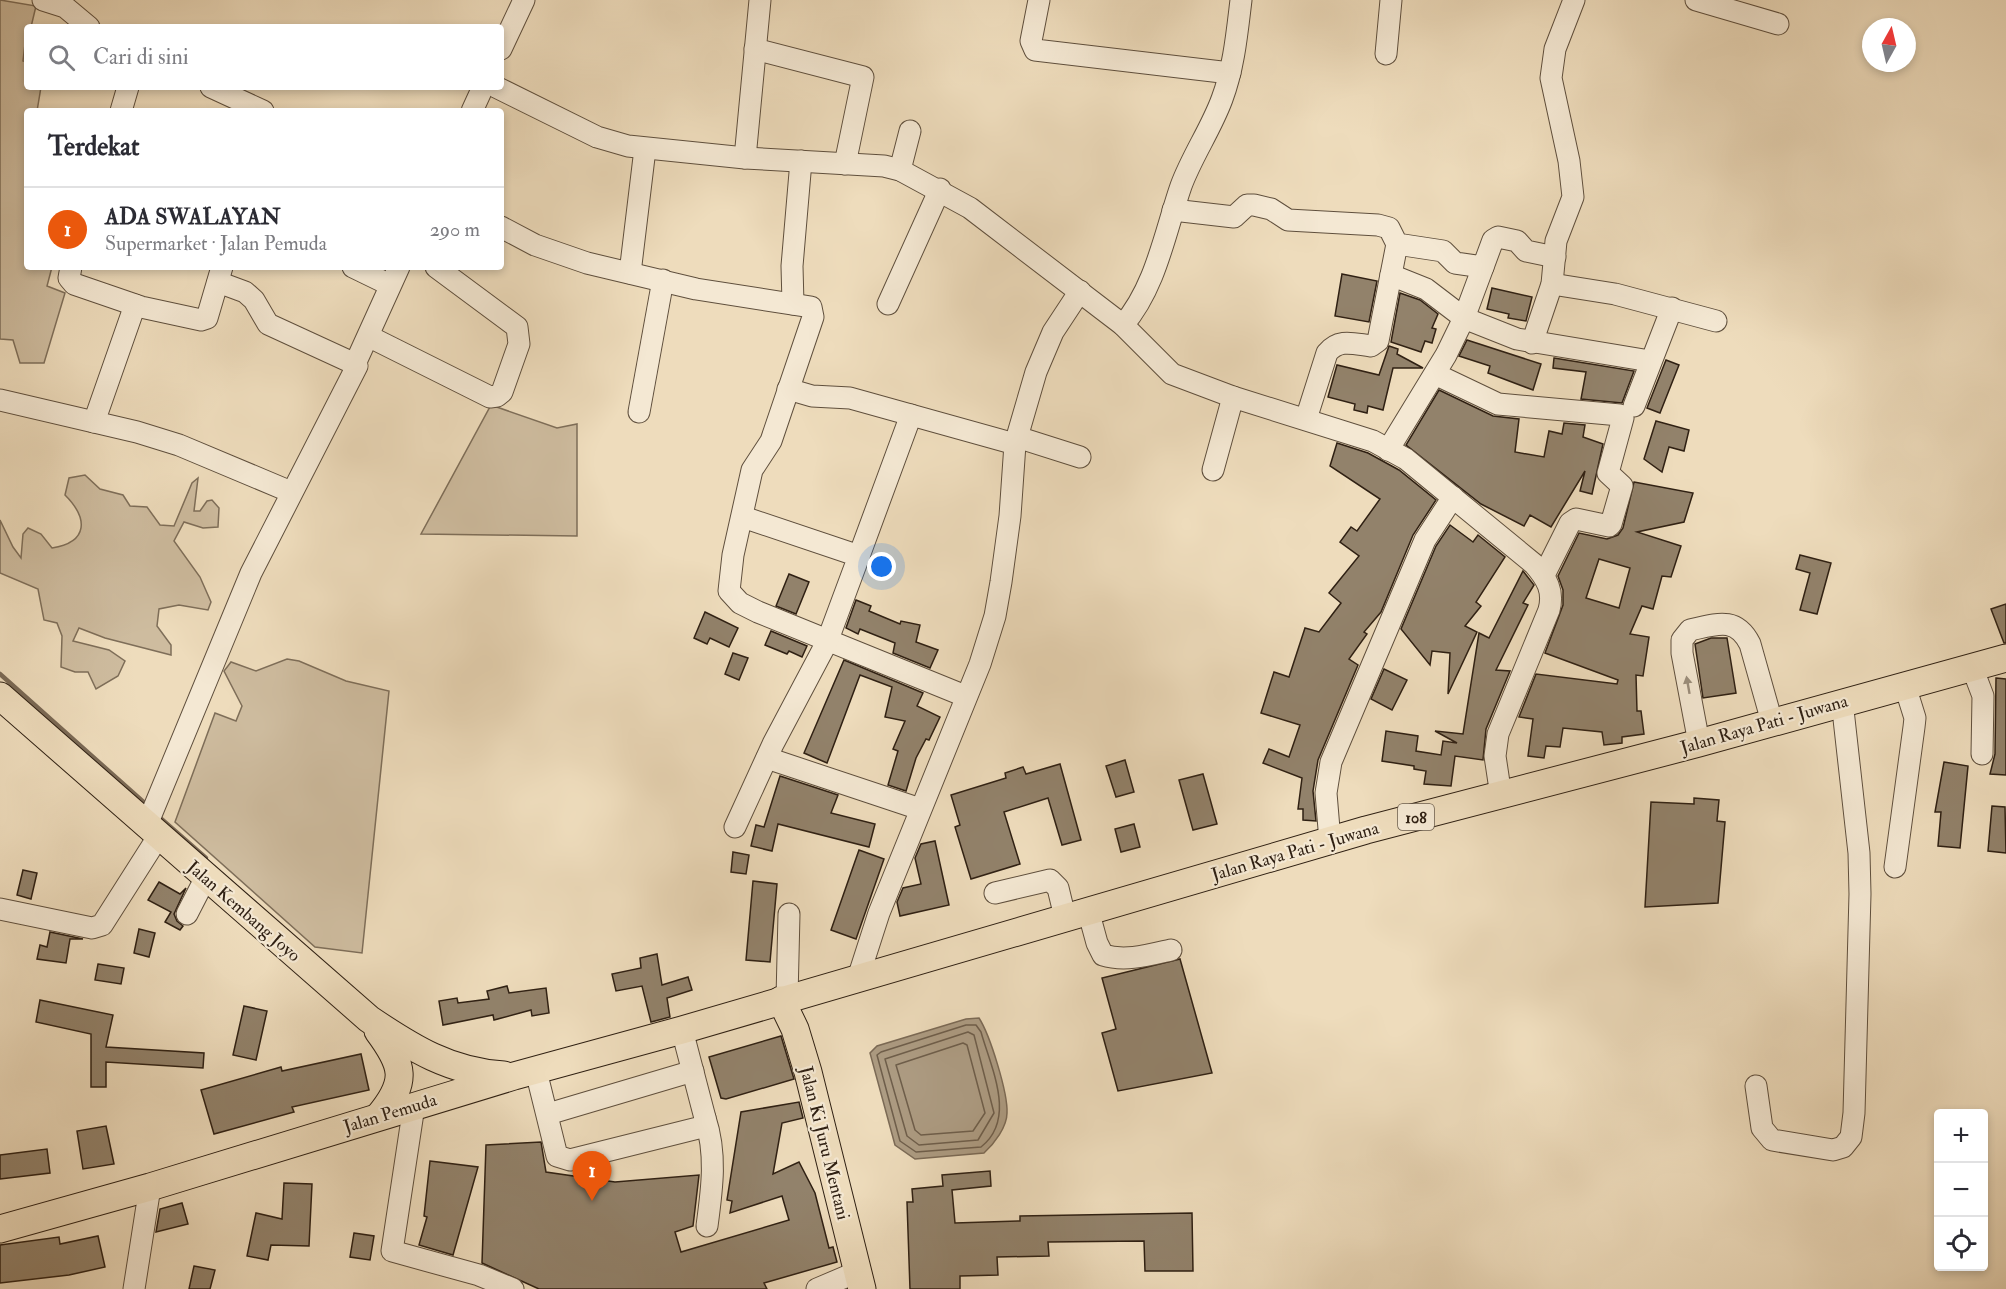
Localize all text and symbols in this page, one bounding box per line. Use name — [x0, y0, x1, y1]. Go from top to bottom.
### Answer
north arrow — [1862, 18, 1916, 72]
search box — [24, 24, 504, 90]
icon: search — [45, 41, 78, 74]
text: Cari di sini — [93, 43, 189, 71]
text: Terdekat — [48, 131, 139, 163]
text: ADA SWALAYAN — [105, 203, 280, 231]
text: 1 — [64, 217, 71, 242]
text: 290 m — [430, 217, 480, 242]
text: Supermarket · Jalan Pemuda — [105, 231, 327, 256]
your location — [867, 552, 896, 581]
one-way arrow — [1683, 675, 1692, 694]
street label: Jalan Raya Pati - Juwana — [1677, 689, 1851, 760]
road number: 108 — [1398, 804, 1434, 830]
street label: Jalan Raya Pati - Juwana — [1208, 816, 1382, 887]
street label: Jalan Kembang Joyo — [181, 855, 306, 967]
street label: Jalan Ki Juru Mentani — [794, 1063, 855, 1223]
street label: Jalan Pemuda — [340, 1088, 440, 1139]
map controls — [1934, 1109, 1988, 1271]
button: + — [1934, 1109, 1988, 1163]
pin: 1 — [572, 1152, 612, 1201]
button: − — [1934, 1163, 1988, 1217]
button: locate — [1934, 1217, 1988, 1271]

